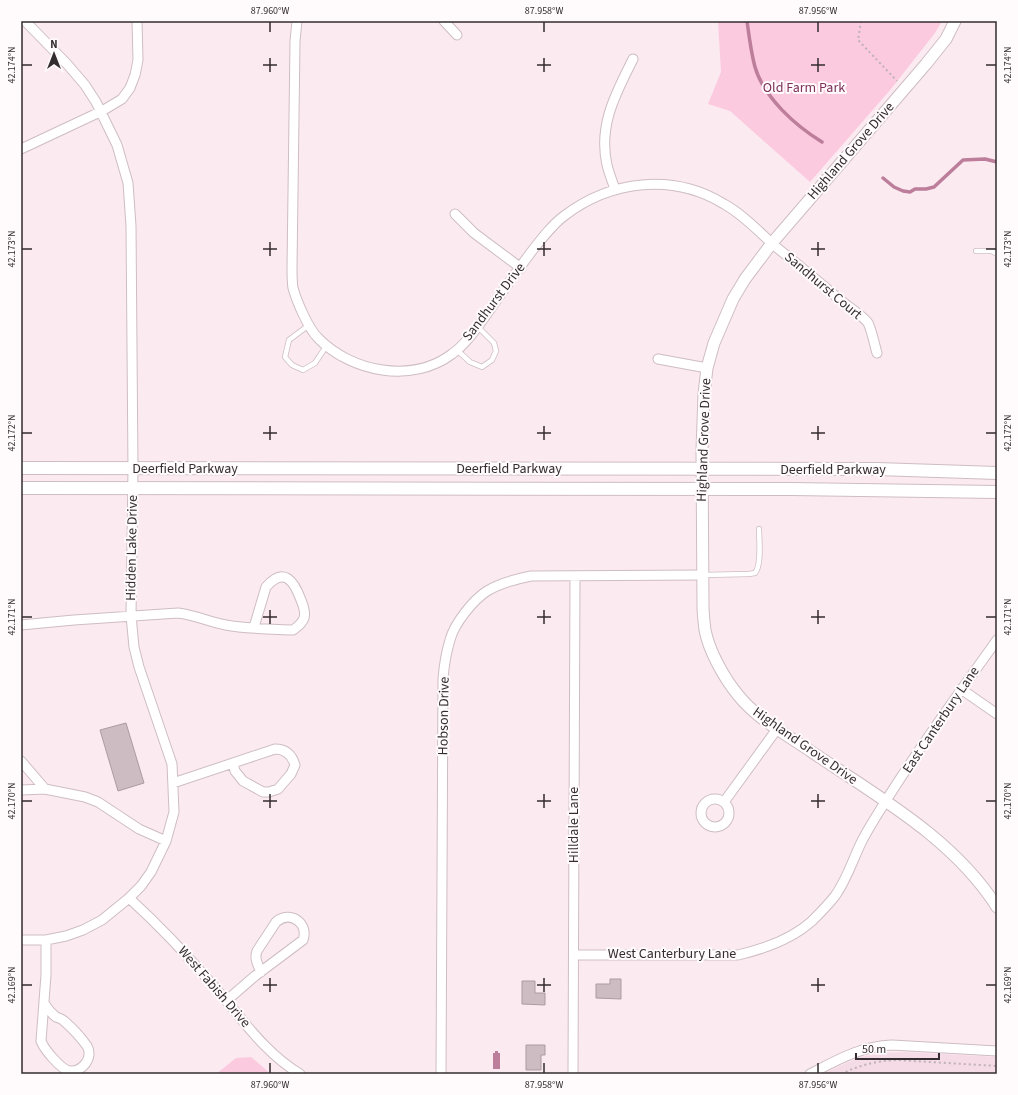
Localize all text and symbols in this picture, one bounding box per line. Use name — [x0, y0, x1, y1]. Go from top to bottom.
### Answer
text: 87.960°W — [251, 4, 289, 18]
text: 87.958°W — [525, 4, 563, 18]
text: 87.956°W — [799, 4, 837, 18]
north arrow — [34, 34, 74, 74]
text: N — [50, 37, 58, 52]
text: 42.174°N — [5, 46, 19, 84]
text: 42.174°N — [1001, 46, 1015, 84]
park label: Old Farm Park — [763, 78, 845, 98]
street label: Highland Grove Drive — [803, 98, 899, 204]
text: 42.173°N — [5, 230, 19, 268]
text: 42.173°N — [1001, 230, 1015, 268]
street label: Sandhurst Court — [780, 248, 866, 325]
street label: Sandhurst Drive — [458, 259, 530, 345]
street label: Highland Grove Drive — [692, 378, 716, 502]
text: 42.172°N — [5, 414, 19, 452]
text: 42.172°N — [1001, 414, 1015, 452]
street label: Deerfield Parkway — [132, 459, 238, 479]
street label: Deerfield Parkway — [456, 459, 562, 479]
street label: Deerfield Parkway — [780, 460, 886, 480]
street label: Hidden Lake Drive — [121, 495, 143, 601]
text: 42.171°N — [5, 598, 19, 636]
text: 42.171°N — [1001, 598, 1015, 636]
street label: East Canterbury Lane — [898, 663, 984, 777]
street label: Hobson Drive — [433, 676, 455, 756]
street label: Highland Grove Drive — [749, 702, 861, 790]
text: 42.170°N — [5, 782, 19, 820]
text: 42.170°N — [1001, 782, 1015, 820]
street label: Hilldale Lane — [564, 787, 584, 863]
street label: West Fabish Drive — [173, 942, 255, 1032]
street label: West Canterbury Lane — [608, 944, 736, 964]
text: 42.169°N — [5, 966, 19, 1004]
text: 42.169°N — [1001, 966, 1015, 1004]
scale bar — [856, 1035, 939, 1061]
text: 50 m — [862, 1041, 886, 1058]
text: 87.960°W — [251, 1078, 289, 1092]
text: 87.958°W — [525, 1078, 563, 1092]
text: 87.956°W — [799, 1078, 837, 1092]

